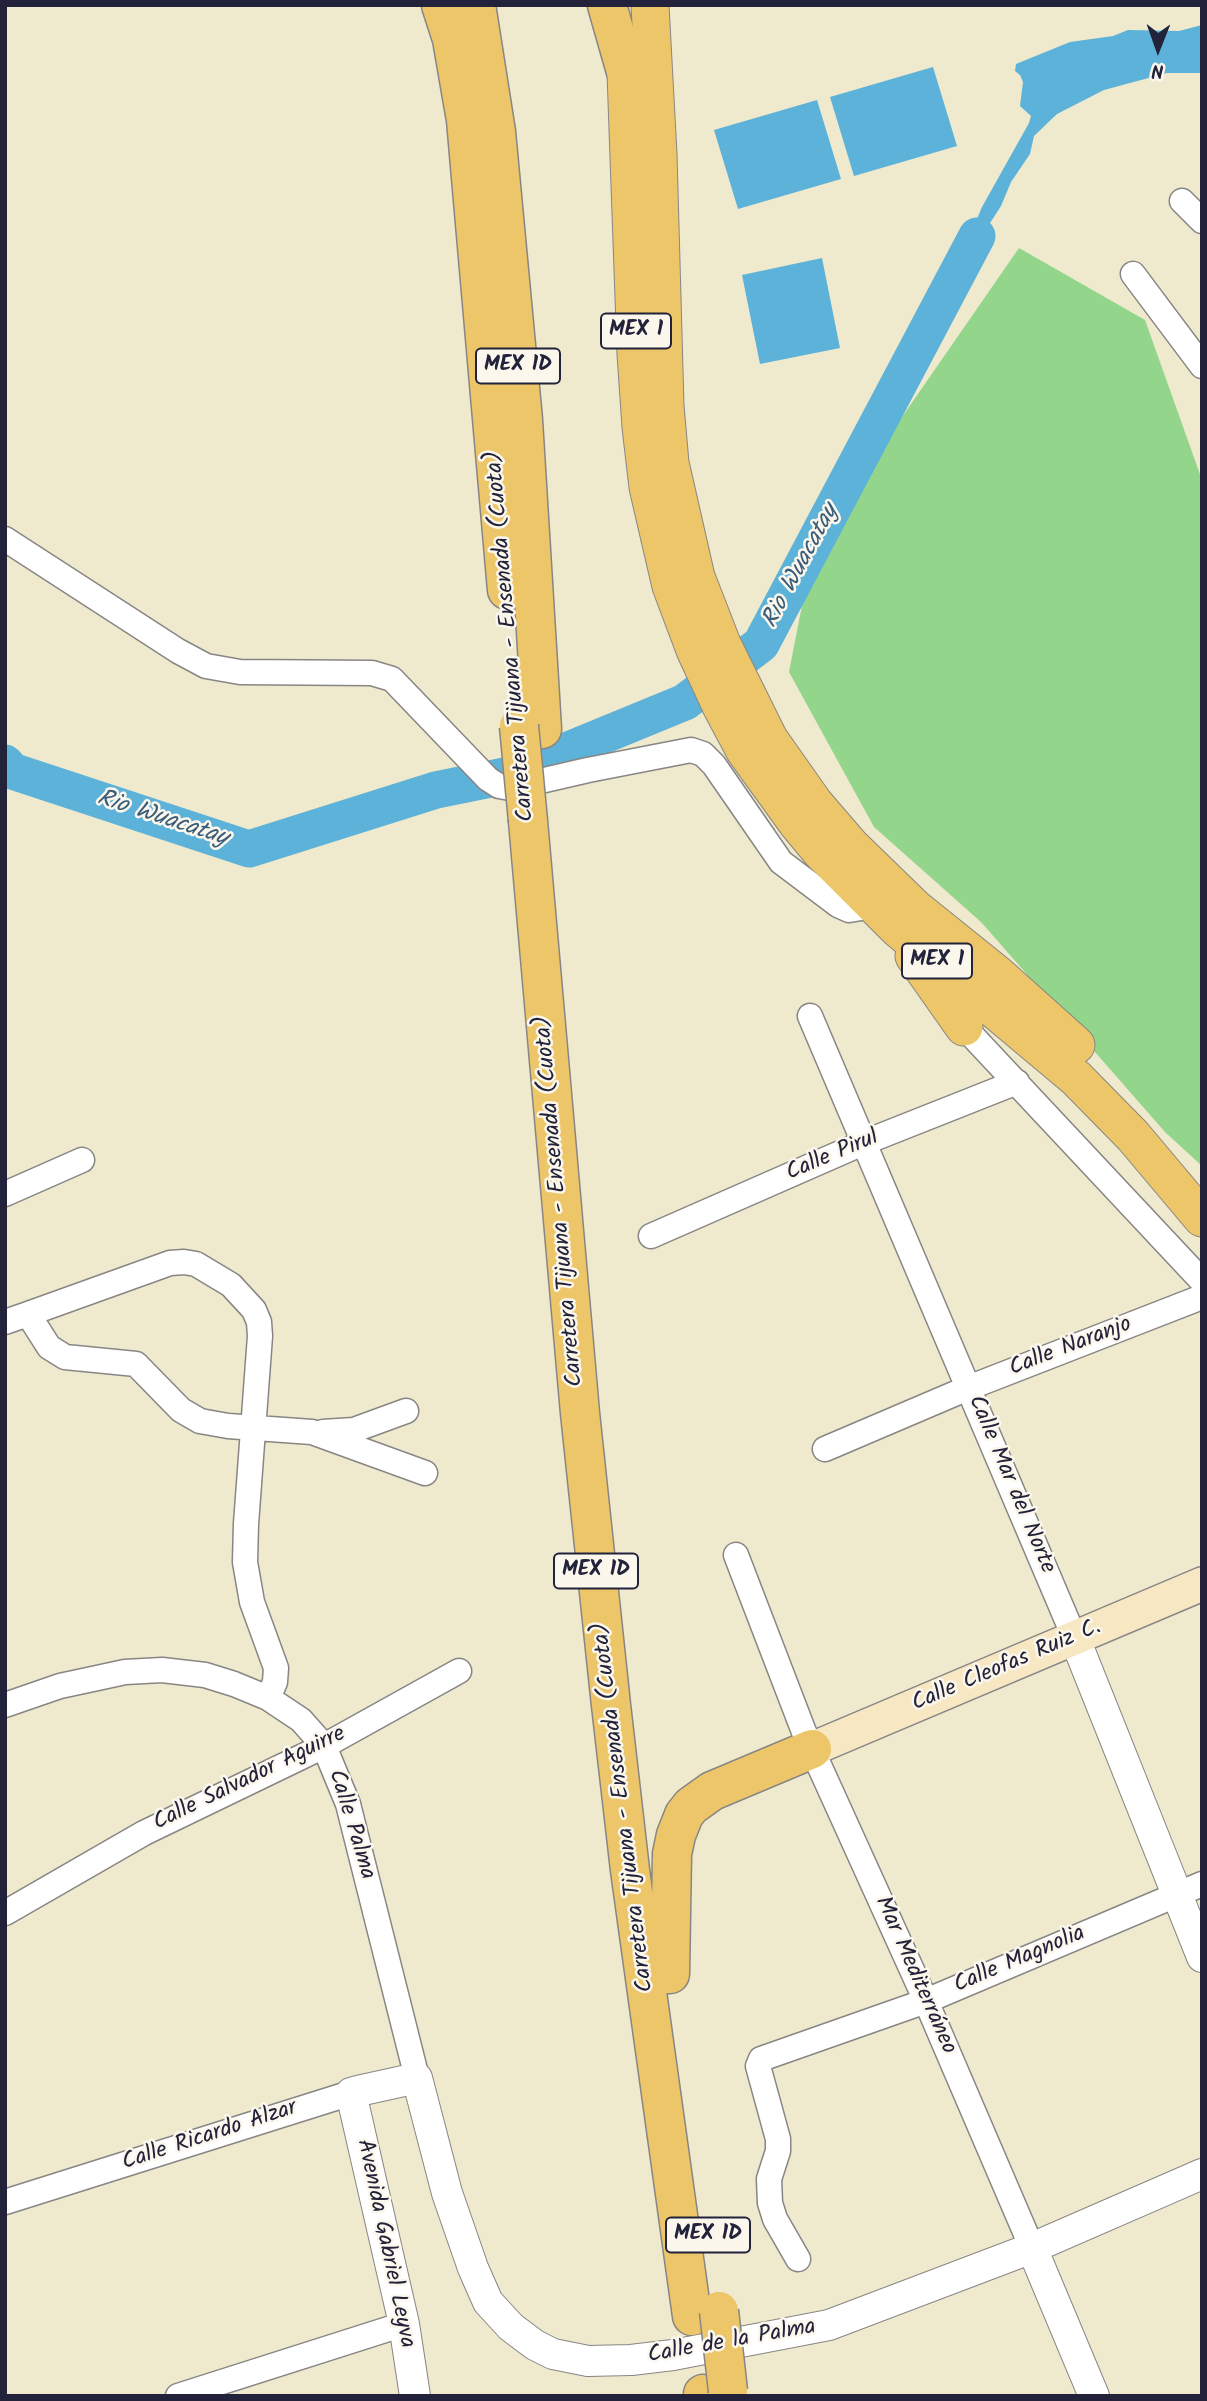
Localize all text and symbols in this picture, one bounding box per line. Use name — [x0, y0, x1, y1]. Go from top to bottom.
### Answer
north arrow — [1123, 14, 1193, 84]
text: N — [1151, 55, 1164, 85]
road number: MEX 1 — [601, 314, 671, 348]
road number: MEX 1D — [476, 348, 560, 384]
street label: Carretera Tijuana - Ensenada (Cuota) — [482, 449, 542, 823]
water label: Rio Wuacatay — [757, 500, 847, 634]
water label: Rio Wuacatay — [93, 785, 231, 855]
road number: MEX 1 — [902, 944, 972, 978]
street label: Carretera Tijuana - Ensenada (Cuota) — [531, 1014, 591, 1388]
street label: Calle Pirul — [783, 1125, 883, 1189]
street label: Calle Naranjo — [1006, 1312, 1136, 1384]
street label: Calle Mar del Norte — [960, 1392, 1060, 1578]
road number: MEX 1D — [554, 1554, 638, 1588]
street label: Calle Cleofas Ruiz C. — [908, 1615, 1106, 1719]
street label: Carretera Tijuana - Ensenada (Cuota) — [589, 1620, 661, 1994]
street label: Calle Salvador Aguirre — [149, 1722, 351, 1838]
street label: Calle Palma — [320, 1767, 380, 1883]
street label: Mar Mediterráneo — [867, 1893, 961, 2059]
street label: Calle Magnolia — [950, 1921, 1090, 2001]
street label: Calle Ricardo Alzar — [119, 2096, 301, 2178]
street label: Avenida Gabriel Leyva — [348, 2137, 420, 2351]
road number: MEX 1D — [666, 2218, 750, 2252]
street label: Calle de la Palma — [646, 2315, 818, 2371]

